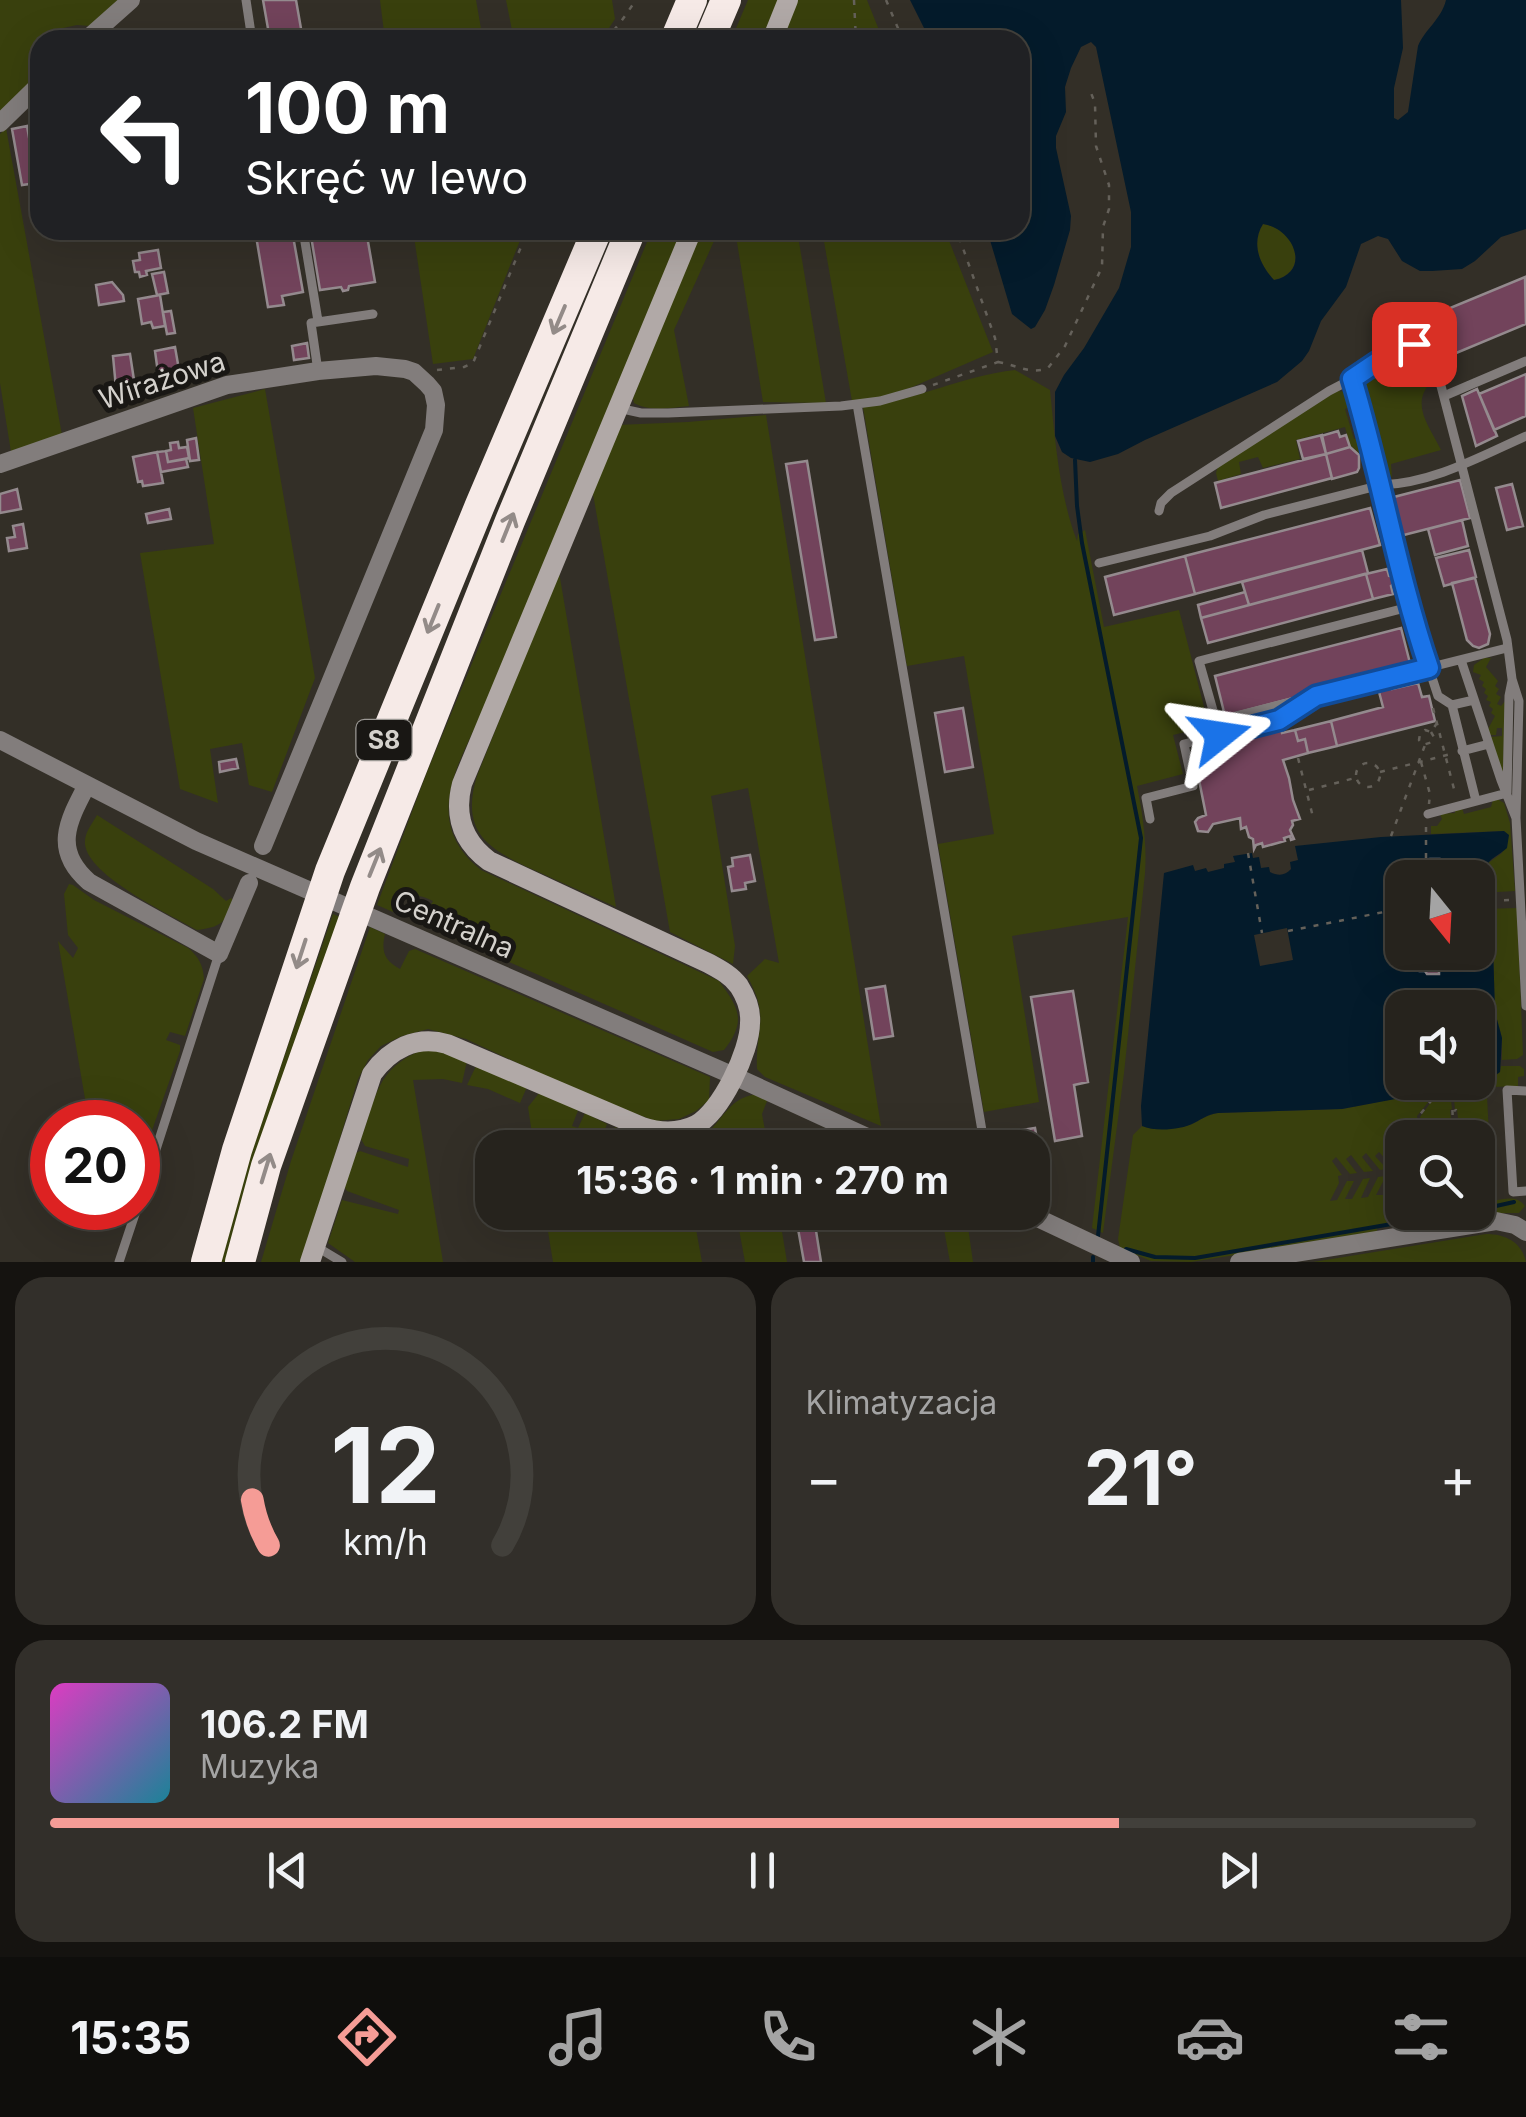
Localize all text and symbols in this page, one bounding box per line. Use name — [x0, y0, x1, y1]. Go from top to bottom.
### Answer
text: 100 m — [245, 65, 450, 150]
icon: left — [80, 70, 210, 200]
text: Skręć w lewo — [245, 150, 528, 205]
pin — [1372, 302, 1457, 387]
one-way arrow — [549, 304, 567, 335]
icon: arrive — [1387, 317, 1442, 372]
street label: Wirażowa — [95, 344, 229, 416]
one-way arrow — [500, 513, 518, 543]
one-way arrow — [422, 604, 440, 634]
position arrow — [1168, 683, 1272, 787]
road number: S8 — [356, 720, 412, 760]
one-way arrow — [367, 847, 385, 878]
north arrow — [1385, 860, 1495, 970]
map controls — [1385, 860, 1495, 1230]
street label: Centralna — [389, 882, 519, 966]
one-way arrow — [291, 938, 309, 970]
button: sound — [1385, 990, 1495, 1100]
speed limit sign: 20 — [30, 1100, 160, 1230]
button: search — [1385, 1120, 1495, 1230]
one-way arrow — [258, 1153, 276, 1184]
text: 15:36 · 1 min · 270 m — [576, 1157, 949, 1203]
text: Klimatyzacja — [806, 1383, 997, 1422]
text: 12 — [330, 1402, 440, 1528]
text: 21° — [1084, 1432, 1198, 1523]
text: − — [806, 1445, 842, 1511]
text: + — [1440, 1445, 1476, 1511]
text: km/h — [343, 1520, 428, 1564]
text: 106.2 FM — [200, 1701, 369, 1747]
text: Muzyka — [200, 1747, 319, 1786]
icon: previous — [260, 1843, 315, 1898]
icon: pause — [735, 1843, 790, 1898]
icon: next — [1211, 1843, 1266, 1898]
icon: directions — [332, 2002, 402, 2072]
icon: music — [543, 2002, 613, 2072]
icon: phone — [753, 2002, 823, 2072]
icon: climate — [964, 2002, 1034, 2072]
icon: car — [1175, 2002, 1245, 2072]
icon: filters — [1386, 2002, 1456, 2072]
text: 15:35 — [70, 2010, 191, 2065]

